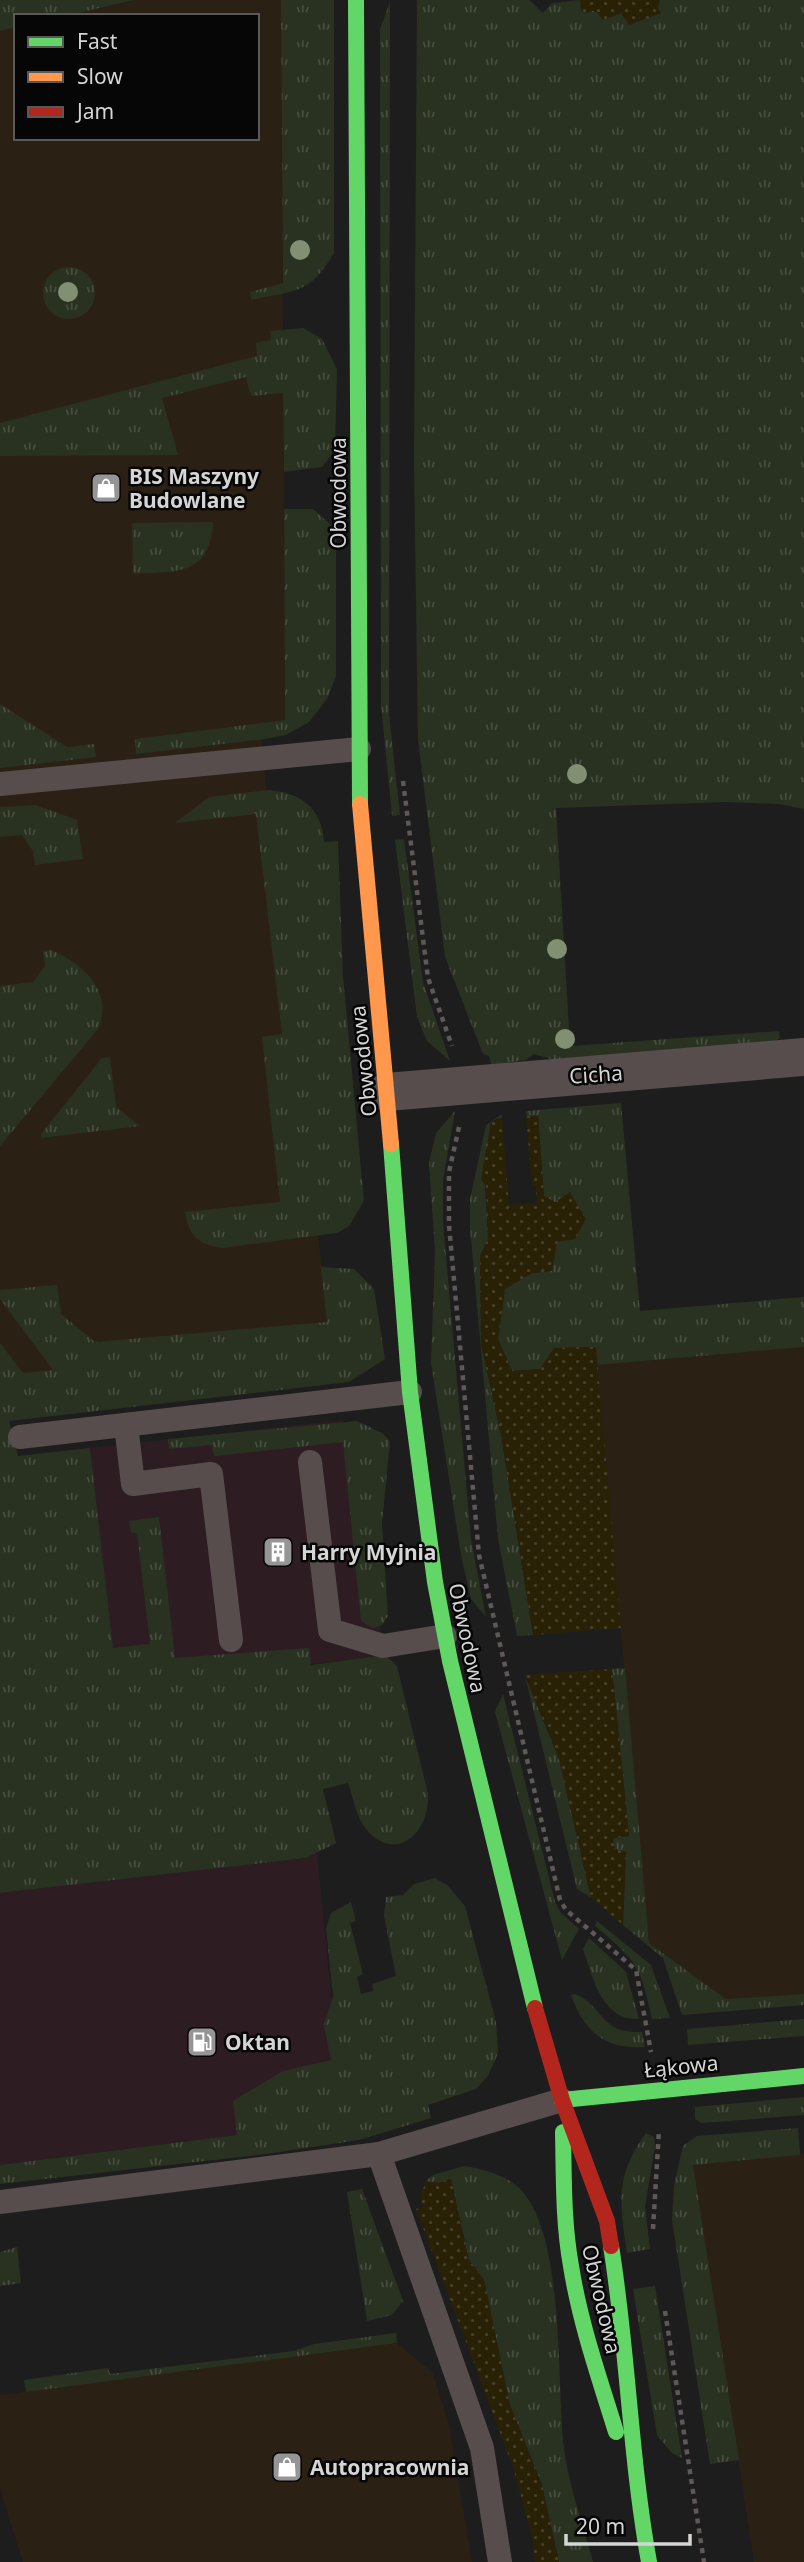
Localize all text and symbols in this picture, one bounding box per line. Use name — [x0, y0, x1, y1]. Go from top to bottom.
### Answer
legend — [14, 14, 259, 140]
text: Fast — [77, 27, 118, 55]
text: Slow — [77, 62, 123, 90]
text: Jam — [75, 97, 114, 125]
street label: Obwodowa — [324, 437, 352, 549]
place label: BIS Maszyny Budowlane — [129, 462, 259, 514]
shop icon: BIS Maszyny Budowlane — [89, 471, 123, 505]
street label: Obwodowa — [343, 1004, 383, 1118]
street label: Cicha — [568, 1058, 624, 1090]
building icon: Harry Myjnia — [261, 1535, 295, 1569]
place label: Harry Myjnia — [301, 1538, 436, 1566]
street label: Obwodowa — [443, 1581, 493, 1695]
fuel station icon: Oktan — [185, 2025, 219, 2059]
place label: Oktan — [225, 2028, 290, 2056]
street label: Łąkowa — [642, 2048, 720, 2084]
street label: Obwodowa — [576, 2241, 628, 2357]
shop icon: Autopracownia — [270, 2450, 304, 2484]
place label: Autopracownia — [310, 2453, 469, 2481]
scale bar — [566, 2502, 690, 2546]
text: 20 m — [576, 2512, 625, 2540]

